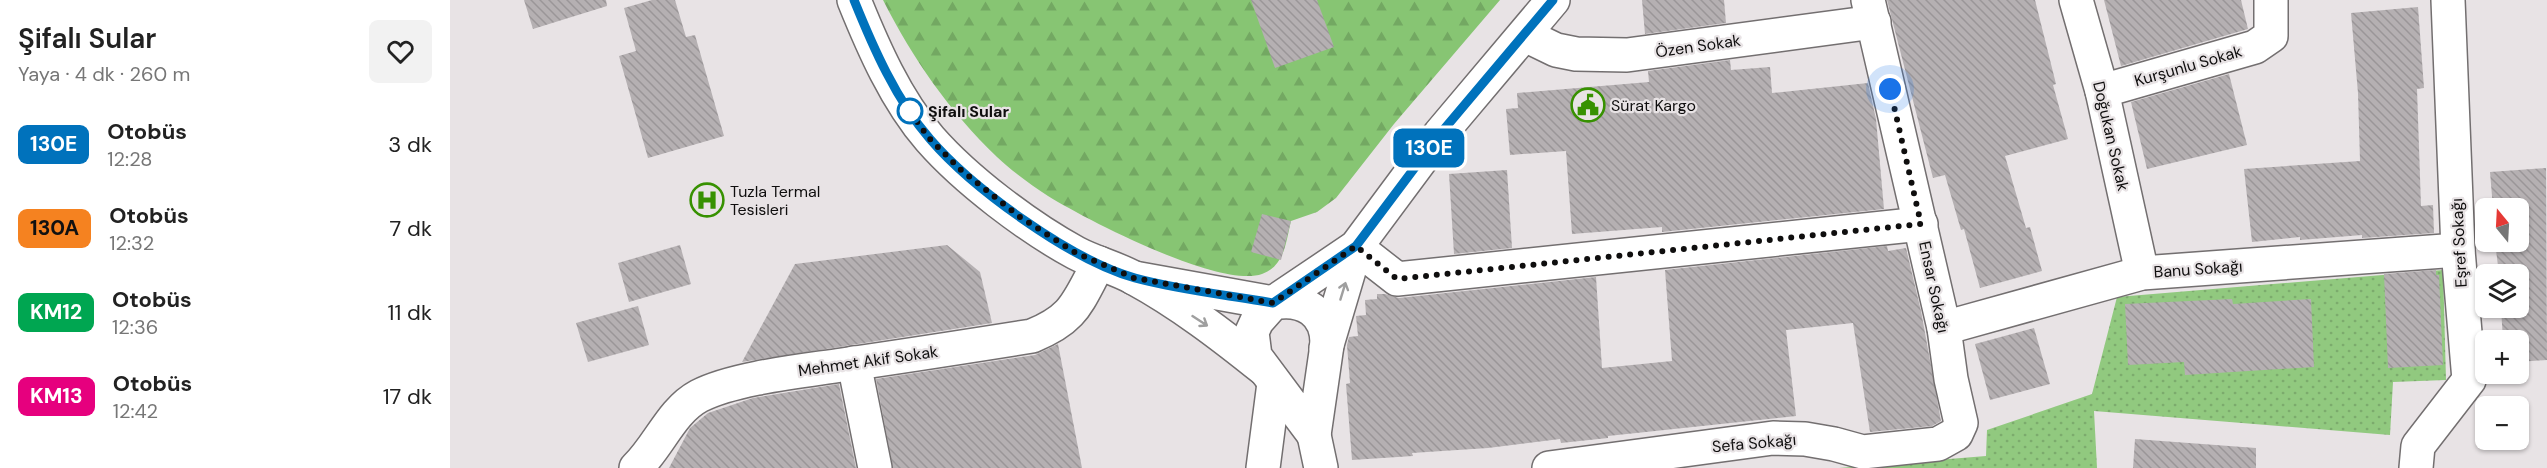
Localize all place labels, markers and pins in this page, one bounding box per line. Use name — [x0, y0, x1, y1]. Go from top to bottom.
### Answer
public building icon: Sürat Kargo — [1570, 87, 1606, 123]
place label: Sürat Kargo — [1611, 95, 1696, 116]
marker: Şifalı Sular — [897, 98, 923, 124]
place label: Şifalı Sular — [928, 101, 1009, 122]
place label: Tuzla Termal Tesisleri — [730, 181, 820, 220]
hospital icon: Tuzla Termal Tesisleri — [689, 182, 725, 218]

